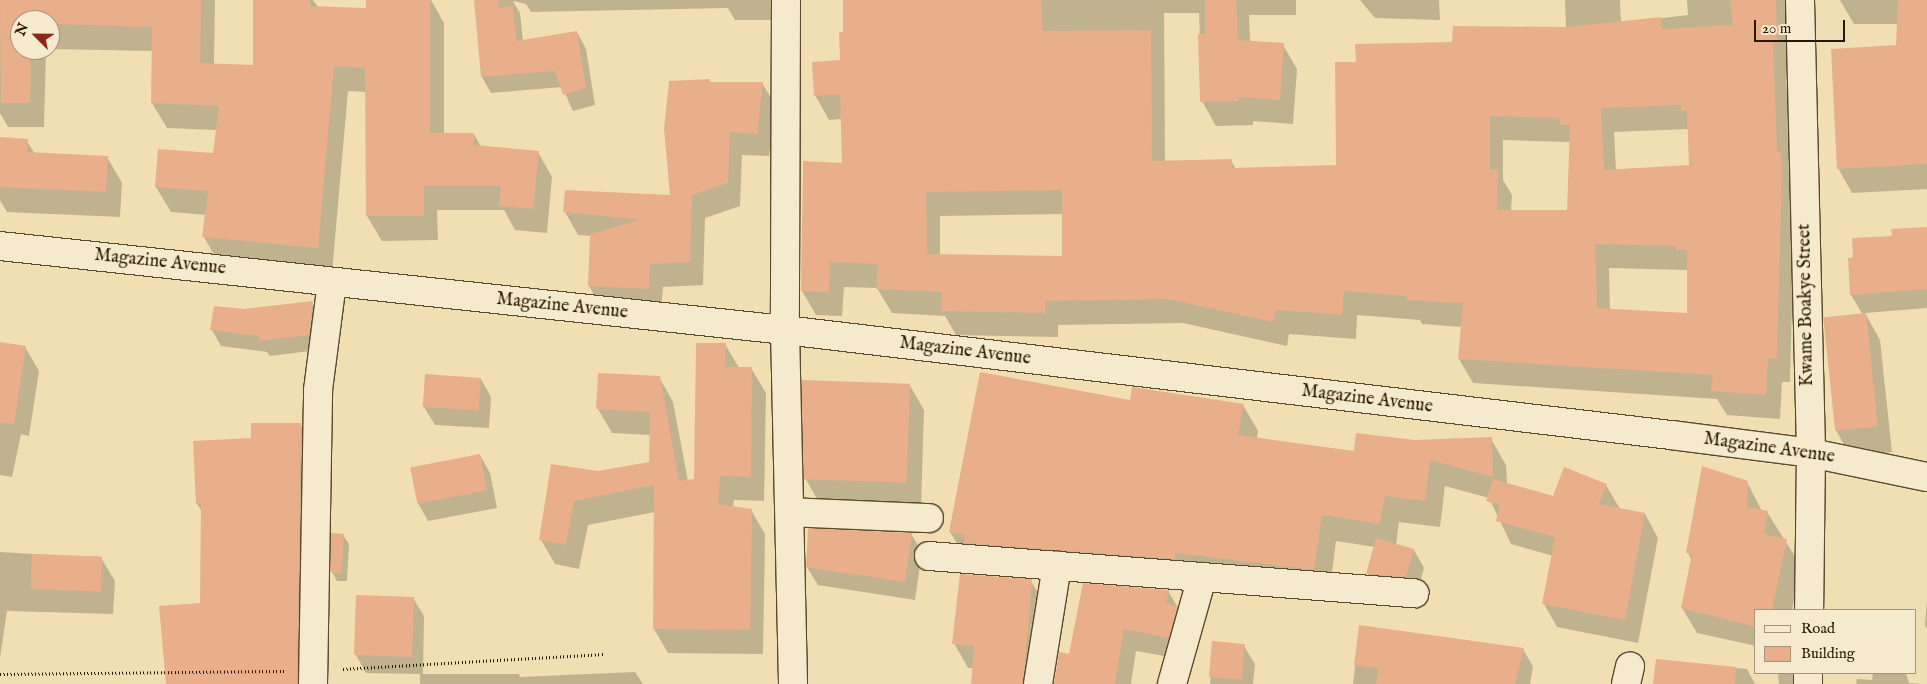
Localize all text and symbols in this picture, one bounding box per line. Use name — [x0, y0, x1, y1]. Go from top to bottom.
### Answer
north arrow — [10, 10, 60, 60]
scale bar — [1757, 10, 1848, 42]
text: 20 m — [1762, 19, 1791, 38]
text: N — [11, 20, 33, 39]
street label: Kwame Boakye Street — [1795, 223, 1819, 387]
street label: Magazine Avenue — [93, 245, 227, 281]
street label: Magazine Avenue — [495, 289, 629, 325]
street label: Magazine Avenue — [898, 333, 1032, 371]
street label: Magazine Avenue — [1300, 381, 1434, 419]
street label: Magazine Avenue — [1702, 429, 1836, 469]
legend — [1754, 609, 1917, 674]
text: Road — [1801, 619, 1835, 638]
text: Building — [1801, 644, 1855, 663]

